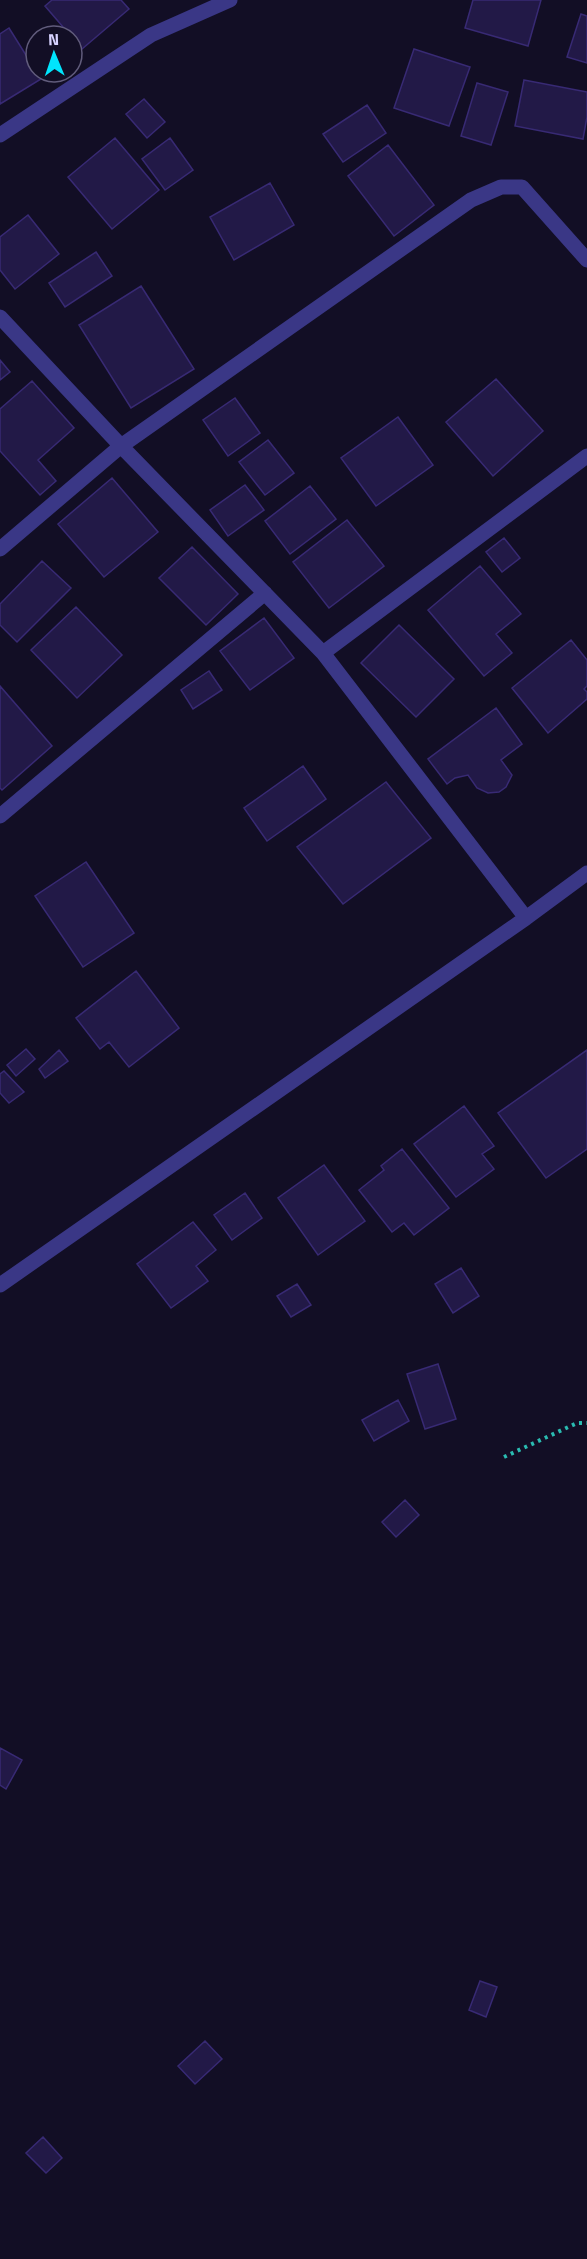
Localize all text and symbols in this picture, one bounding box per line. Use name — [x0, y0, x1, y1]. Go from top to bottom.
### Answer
north arrow — [24, 24, 84, 84]
text: N — [48, 27, 59, 51]

